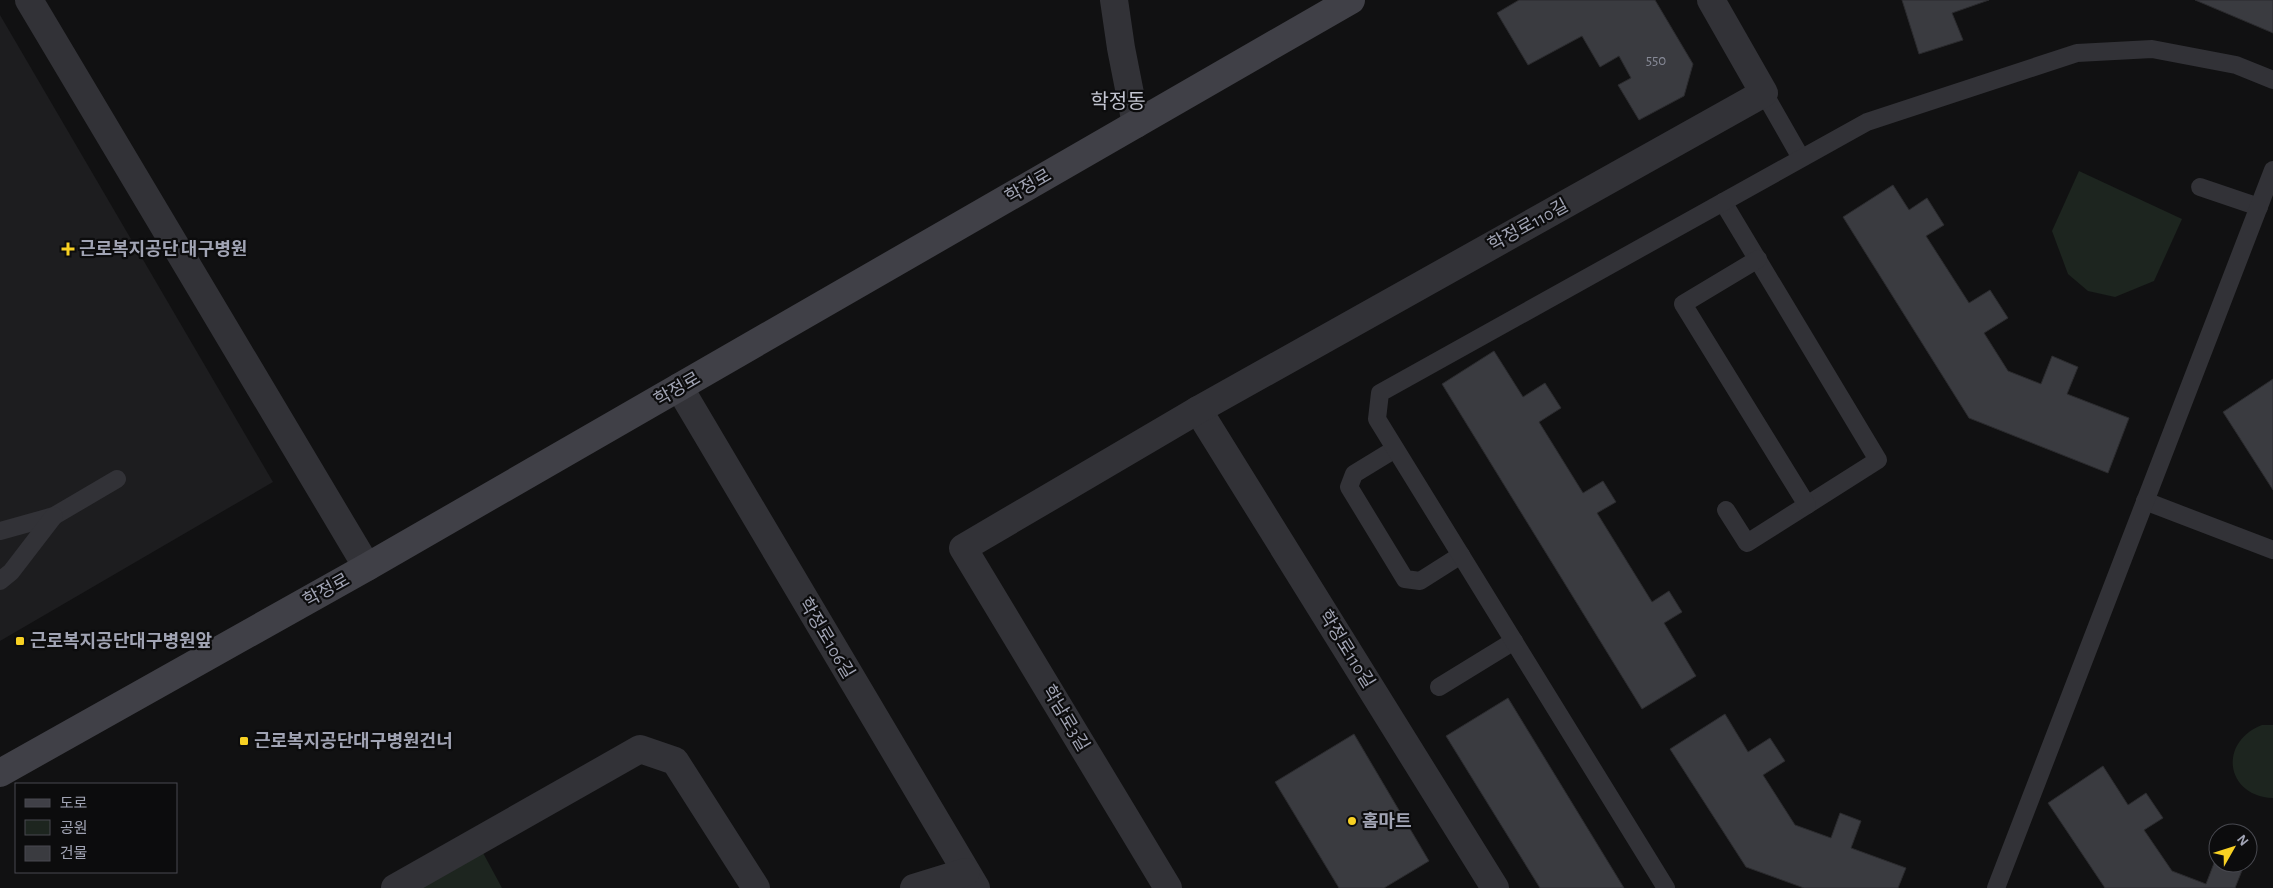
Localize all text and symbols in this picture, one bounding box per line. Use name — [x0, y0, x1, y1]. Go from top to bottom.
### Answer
house number: 550 — [1646, 53, 1666, 68]
district label: 학정동 — [1090, 91, 1146, 112]
street label: 학정로 — [1001, 165, 1055, 207]
street label: 학정로110길 — [1485, 195, 1571, 255]
place label: 근로복지공단 대구병원 — [79, 240, 247, 259]
marker: 근로복지공단 대구병원 — [61, 242, 75, 256]
street label: 학정로 — [650, 368, 704, 410]
street label: 학정로 — [299, 569, 353, 611]
street label: 학정로106길 — [795, 594, 859, 682]
street label: 학정로110길 — [1315, 606, 1379, 692]
place label: 근로복지공단대구병원앞 — [30, 632, 213, 651]
marker: 근로복지공단대구병원앞 — [14, 635, 26, 647]
street label: 학남로3길 — [1038, 682, 1093, 755]
place label: 근로복지공단대구병원건너 — [254, 732, 453, 751]
marker: 근로복지공단대구병원건너 — [238, 735, 250, 747]
legend — [15, 783, 178, 873]
text: 도로 — [60, 796, 88, 811]
place label: 홈마트 — [1362, 812, 1412, 831]
marker: 홈마트 — [1346, 815, 1358, 827]
text: 공원 — [60, 820, 88, 836]
north arrow — [2208, 823, 2258, 873]
text: N — [2234, 832, 2251, 849]
text: 건물 — [60, 845, 88, 861]

